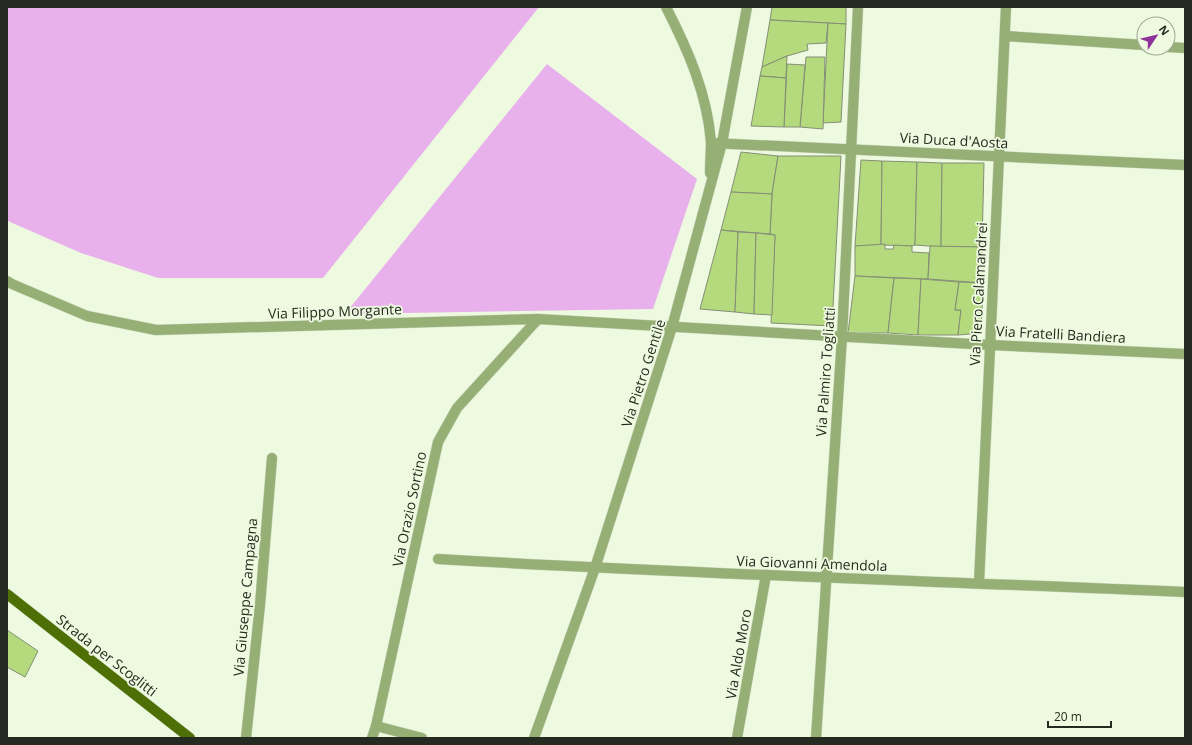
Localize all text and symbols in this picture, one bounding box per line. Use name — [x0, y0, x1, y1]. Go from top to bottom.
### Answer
north arrow — [1136, 16, 1176, 56]
text: N — [1156, 22, 1173, 38]
street label: Via Duca d'Aosta — [899, 128, 1009, 152]
street label: Via Piero Calamandrei — [965, 222, 991, 366]
street label: Via Filippo Morgante — [268, 299, 402, 323]
street label: Via Palmiro Togliatti — [811, 307, 839, 437]
street label: Via Pietro Gentile — [617, 316, 669, 429]
street label: Via Fratelli Bandiera — [996, 321, 1126, 347]
street label: Via Orazio Sortino — [388, 450, 430, 568]
street label: Via Giuseppe Campagna — [229, 517, 261, 677]
street label: Via Giovanni Amendola — [736, 551, 888, 575]
street label: Via Aldo Moro — [721, 607, 755, 701]
street label: Strada per Scoglitti — [53, 610, 161, 700]
scale bar — [1048, 703, 1111, 729]
text: 20 m — [1054, 708, 1082, 725]

